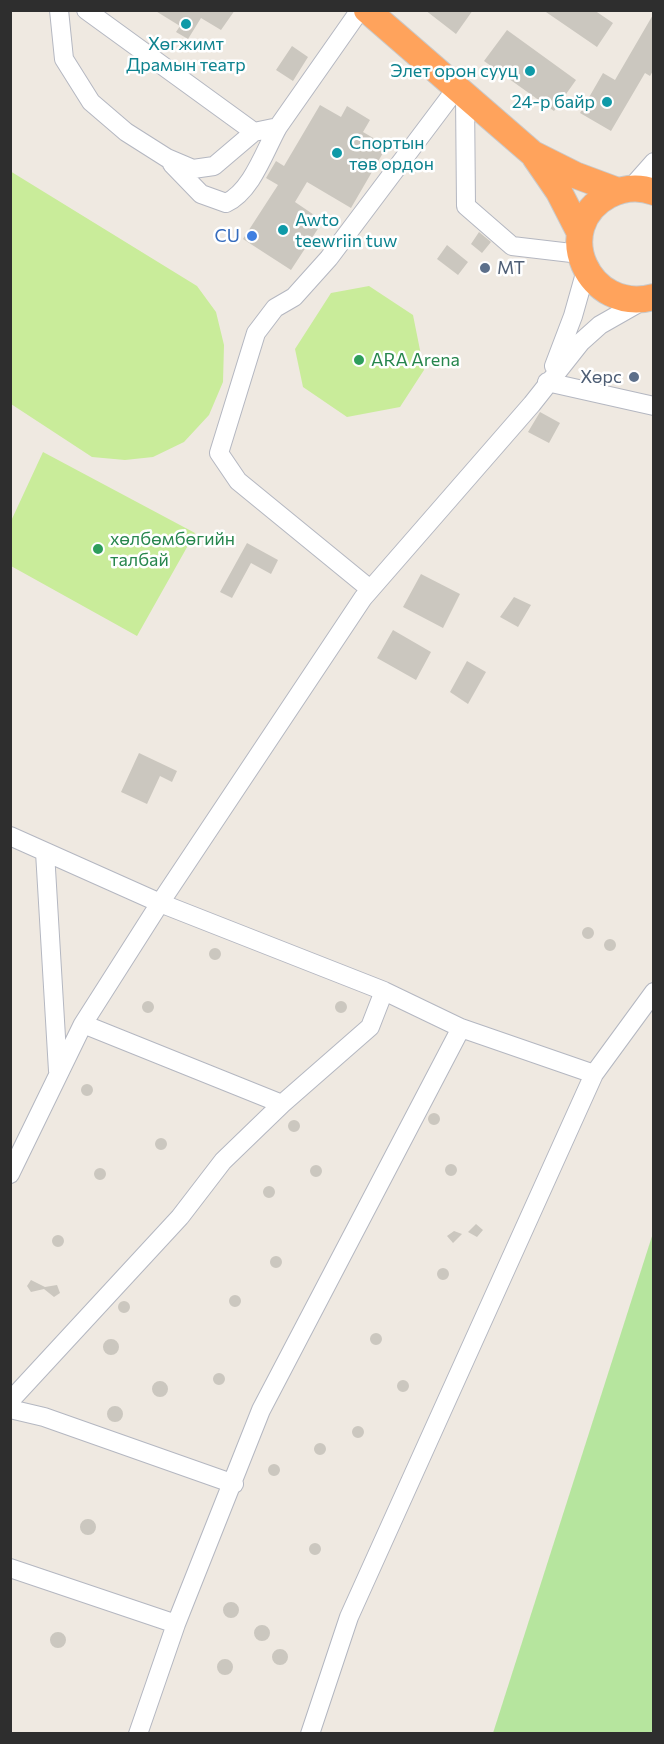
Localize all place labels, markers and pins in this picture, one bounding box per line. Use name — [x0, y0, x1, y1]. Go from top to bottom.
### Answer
marker: Хөгжимт Драмын театр — [179, 17, 193, 31]
place label: Хөгжимт Драмын театр — [126, 33, 246, 76]
place label: Элет орон сууц — [390, 60, 518, 82]
marker: Элет орон сууц — [523, 64, 537, 78]
place label: 24-р байр — [512, 91, 595, 113]
marker: 24-р байр — [600, 95, 614, 109]
place label: Спортын төв ордон — [349, 132, 434, 174]
marker: Спортын төв ордон — [330, 146, 344, 160]
place label: Awto teewriin tuw — [295, 209, 397, 252]
marker: Awto teewriin tuw — [276, 223, 290, 237]
place label: CU — [215, 225, 240, 247]
marker: CU — [245, 229, 259, 243]
place label: MT — [497, 257, 525, 279]
marker: MT — [478, 261, 492, 275]
place label: ARA Arena — [371, 349, 460, 371]
marker: ARA Arena — [352, 353, 366, 367]
place label: Хөрс — [580, 366, 622, 388]
marker: Хөрс — [627, 370, 641, 384]
place label: хөлбөмбөгийн талбай — [110, 528, 235, 570]
marker: хөлбөмбөгийн талбай — [91, 542, 105, 556]

